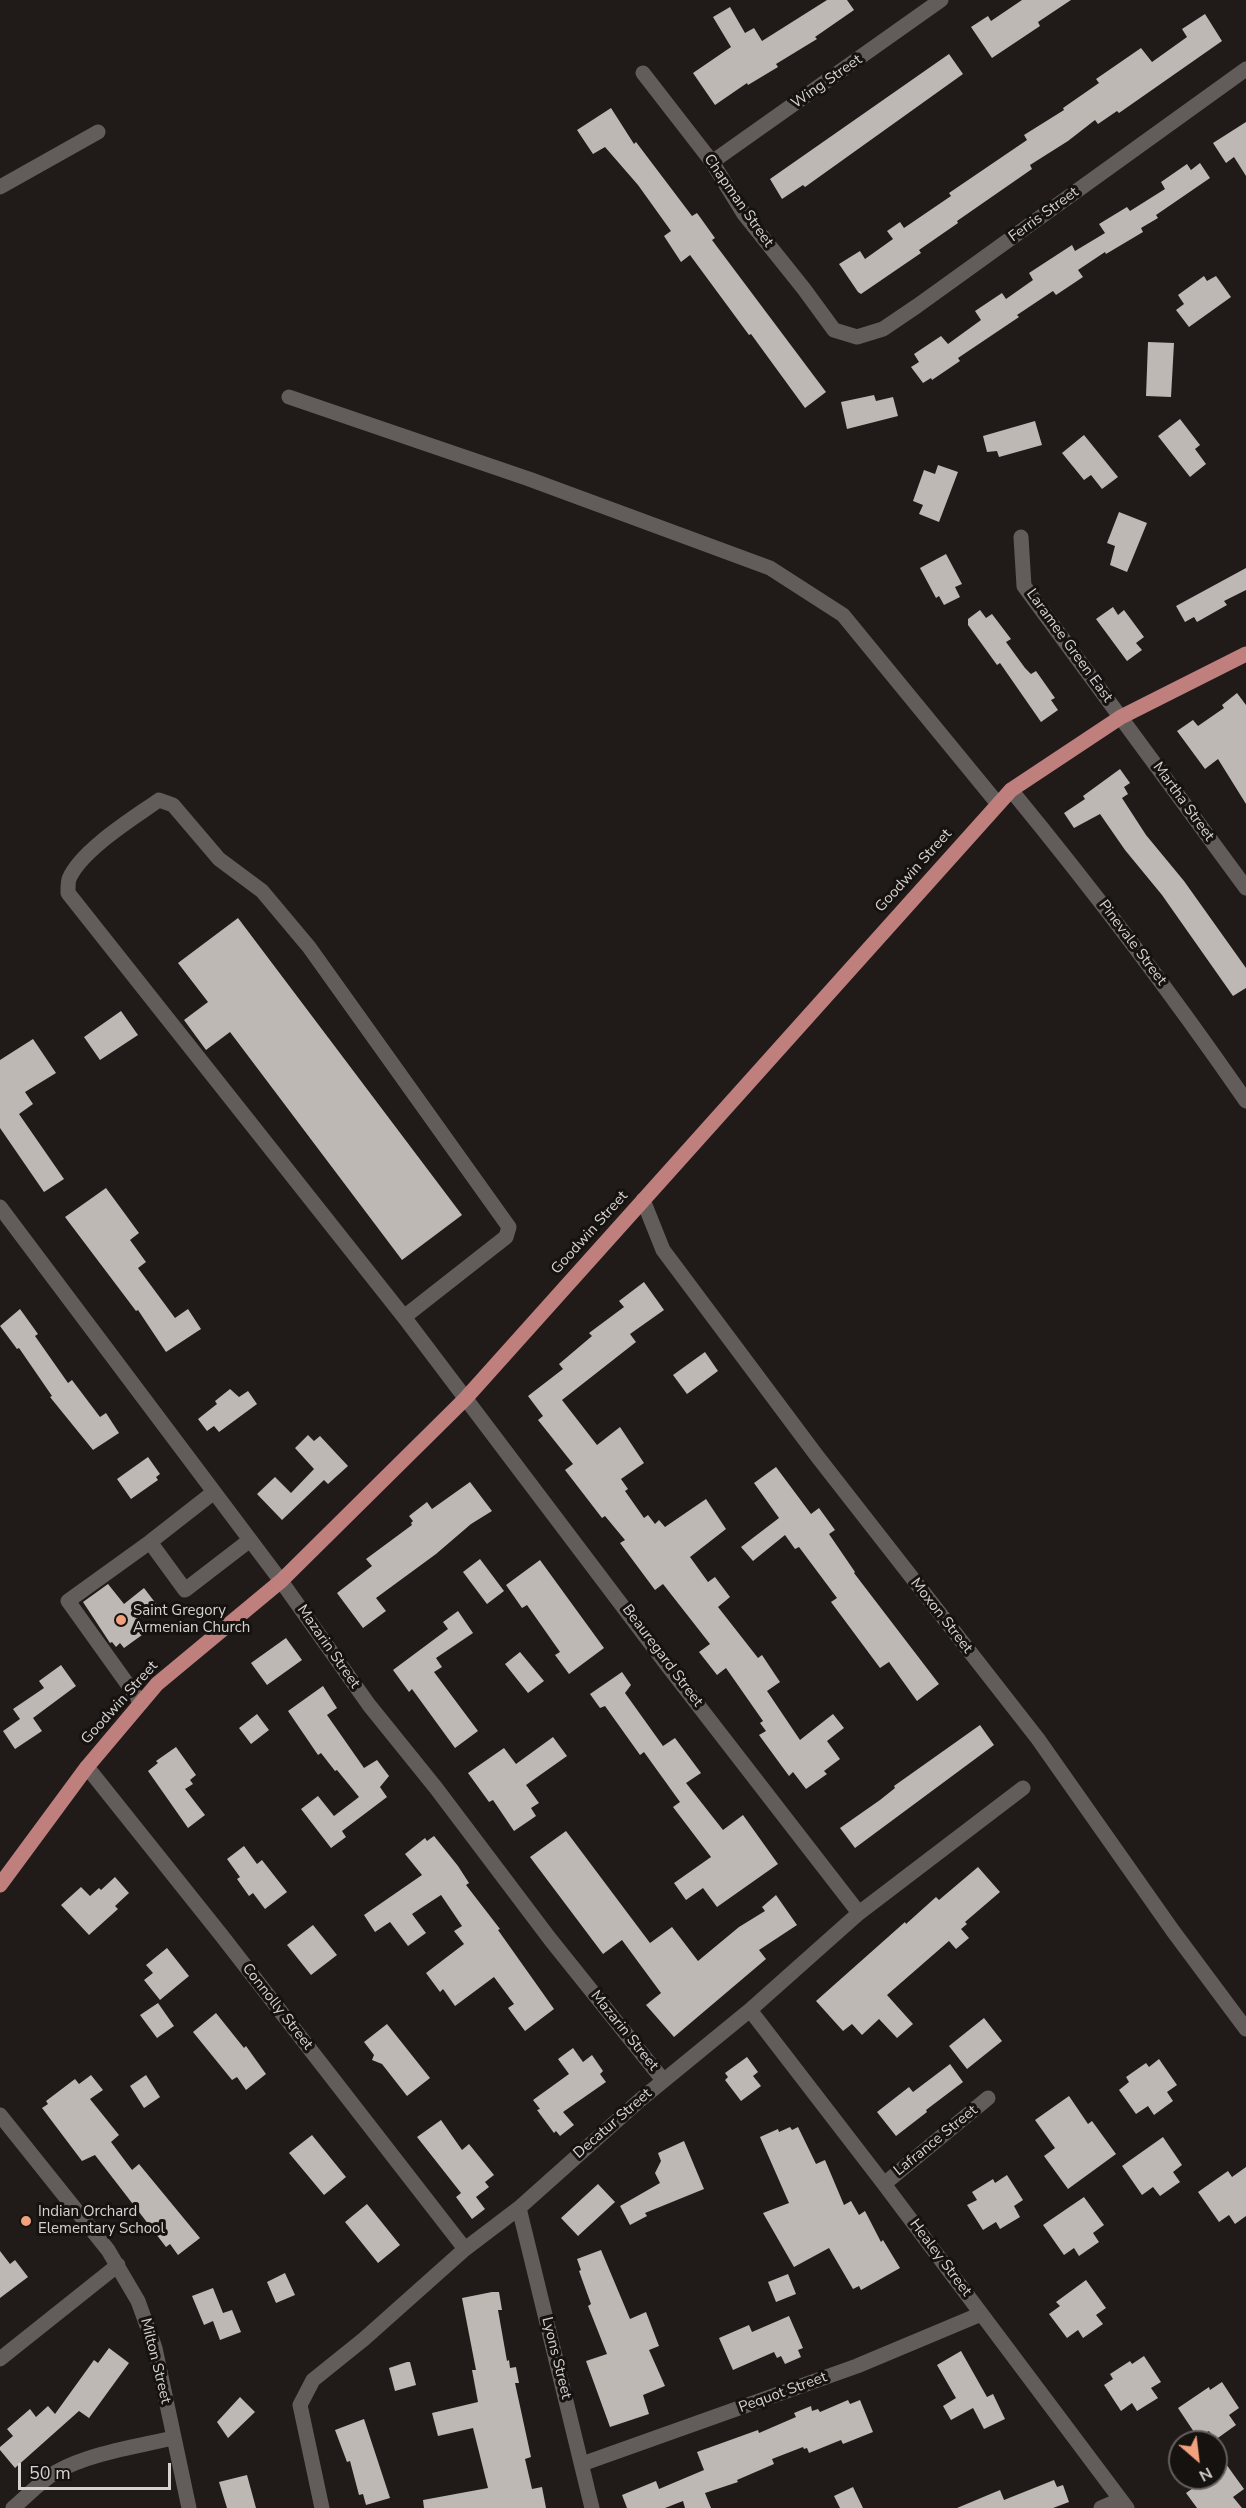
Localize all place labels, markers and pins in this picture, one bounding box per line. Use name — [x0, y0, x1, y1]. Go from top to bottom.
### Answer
place label: Saint Gregory Armenian Church — [133, 1602, 250, 1637]
marker: Saint Gregory Armenian Church — [114, 1613, 128, 1627]
place label: Indian Orchard Elementary School — [38, 2203, 165, 2238]
marker: Indian Orchard Elementary School — [19, 2214, 33, 2228]

